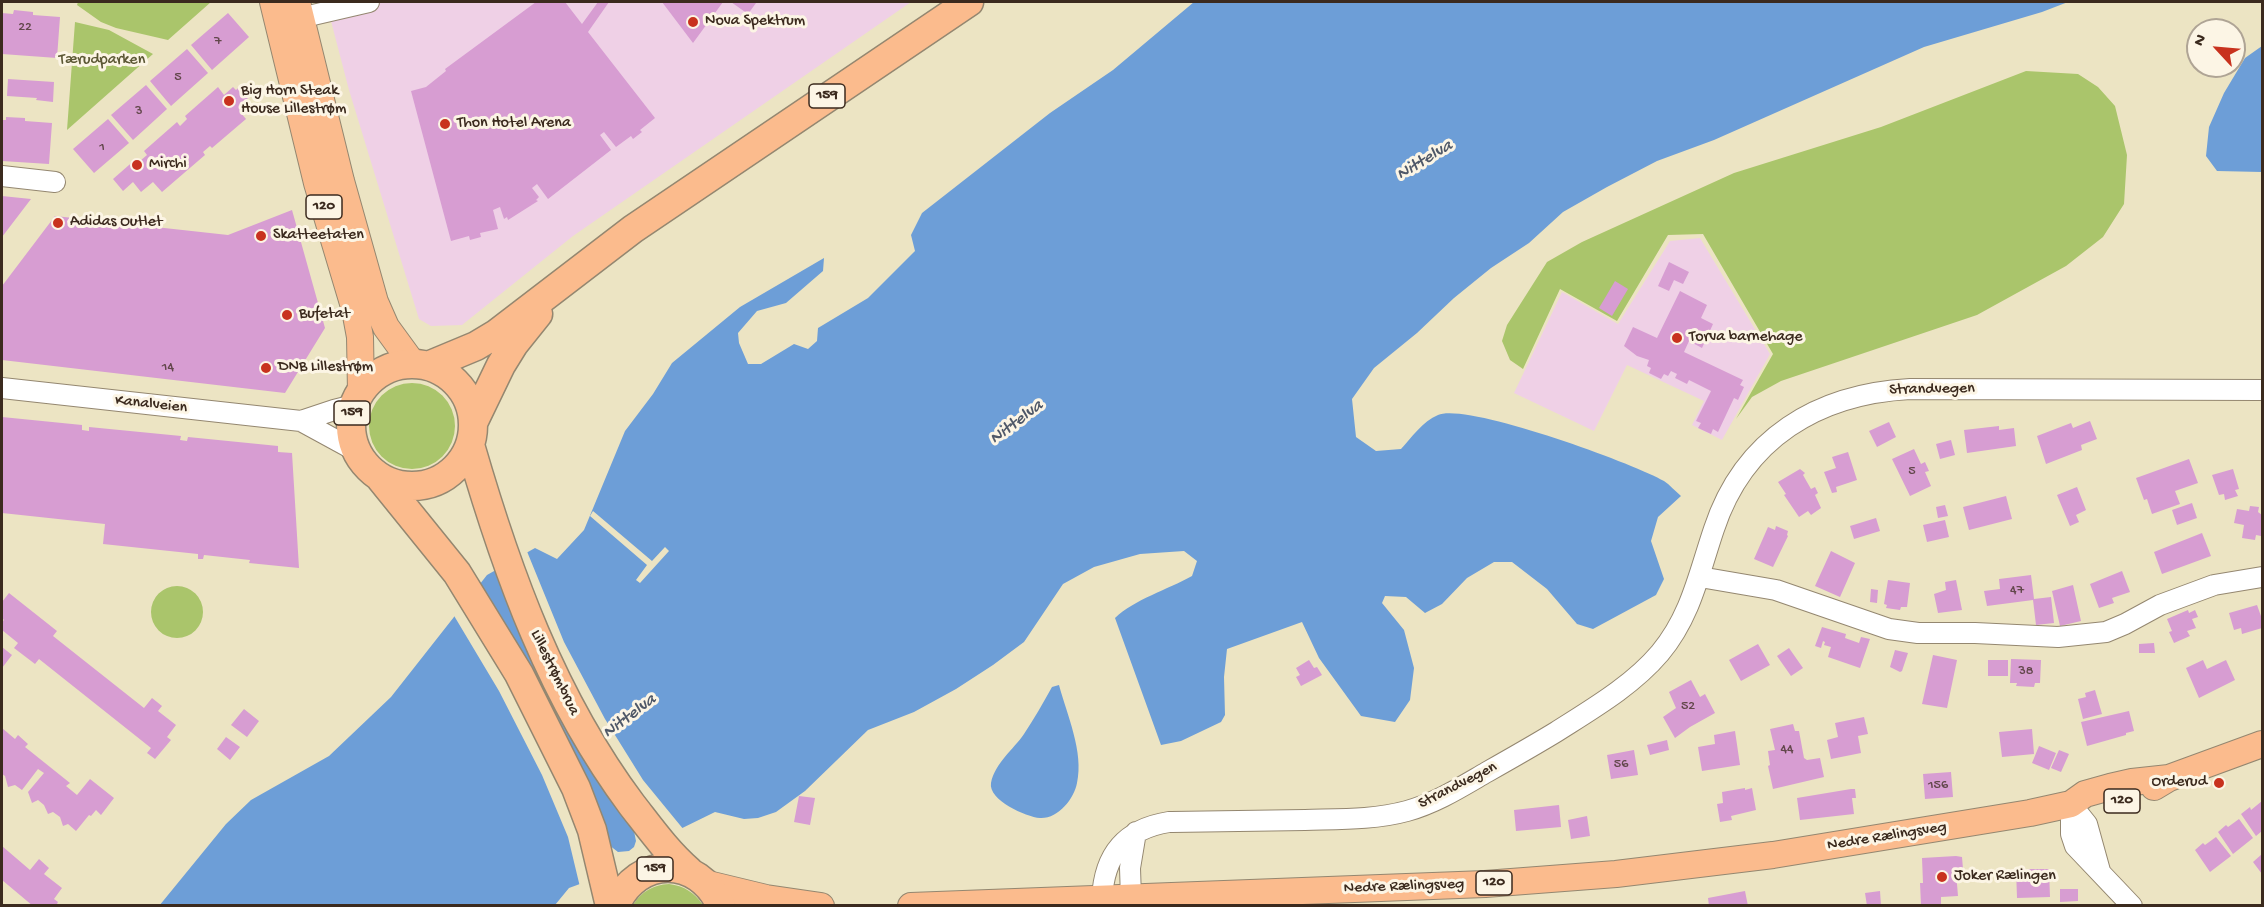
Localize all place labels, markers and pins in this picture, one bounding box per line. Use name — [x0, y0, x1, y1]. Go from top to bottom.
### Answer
place label: Nova Spektrum — [705, 12, 805, 32]
marker: Nova Spektrum — [686, 15, 700, 29]
place label: Big Horn Steak House Lillestrøm — [241, 82, 346, 120]
marker: Big Horn Steak House Lillestrøm — [222, 94, 236, 108]
place label: Thon Hotel Arena — [457, 114, 571, 134]
marker: Thon Hotel Arena — [438, 117, 452, 131]
place label: Mirchi — [149, 155, 187, 175]
marker: Mirchi — [130, 158, 144, 172]
place label: Adidas Outlet — [70, 213, 162, 233]
marker: Adidas Outlet — [51, 216, 65, 230]
place label: Skatteetaten — [273, 226, 364, 246]
marker: Skatteetaten — [254, 229, 268, 243]
place label: Bufetat — [299, 305, 350, 325]
marker: Bufetat — [280, 308, 294, 322]
place label: Torva barnehage — [1689, 328, 1803, 348]
marker: Torva barnehage — [1670, 331, 1684, 345]
place label: DNB Lillestrøm — [278, 358, 373, 378]
marker: DNB Lillestrøm — [259, 361, 273, 375]
place label: Orderud — [2152, 773, 2207, 793]
marker: Orderud — [2212, 776, 2226, 790]
place label: Joker Rælingen — [1954, 867, 2056, 887]
marker: Joker Rælingen — [1935, 870, 1949, 884]

